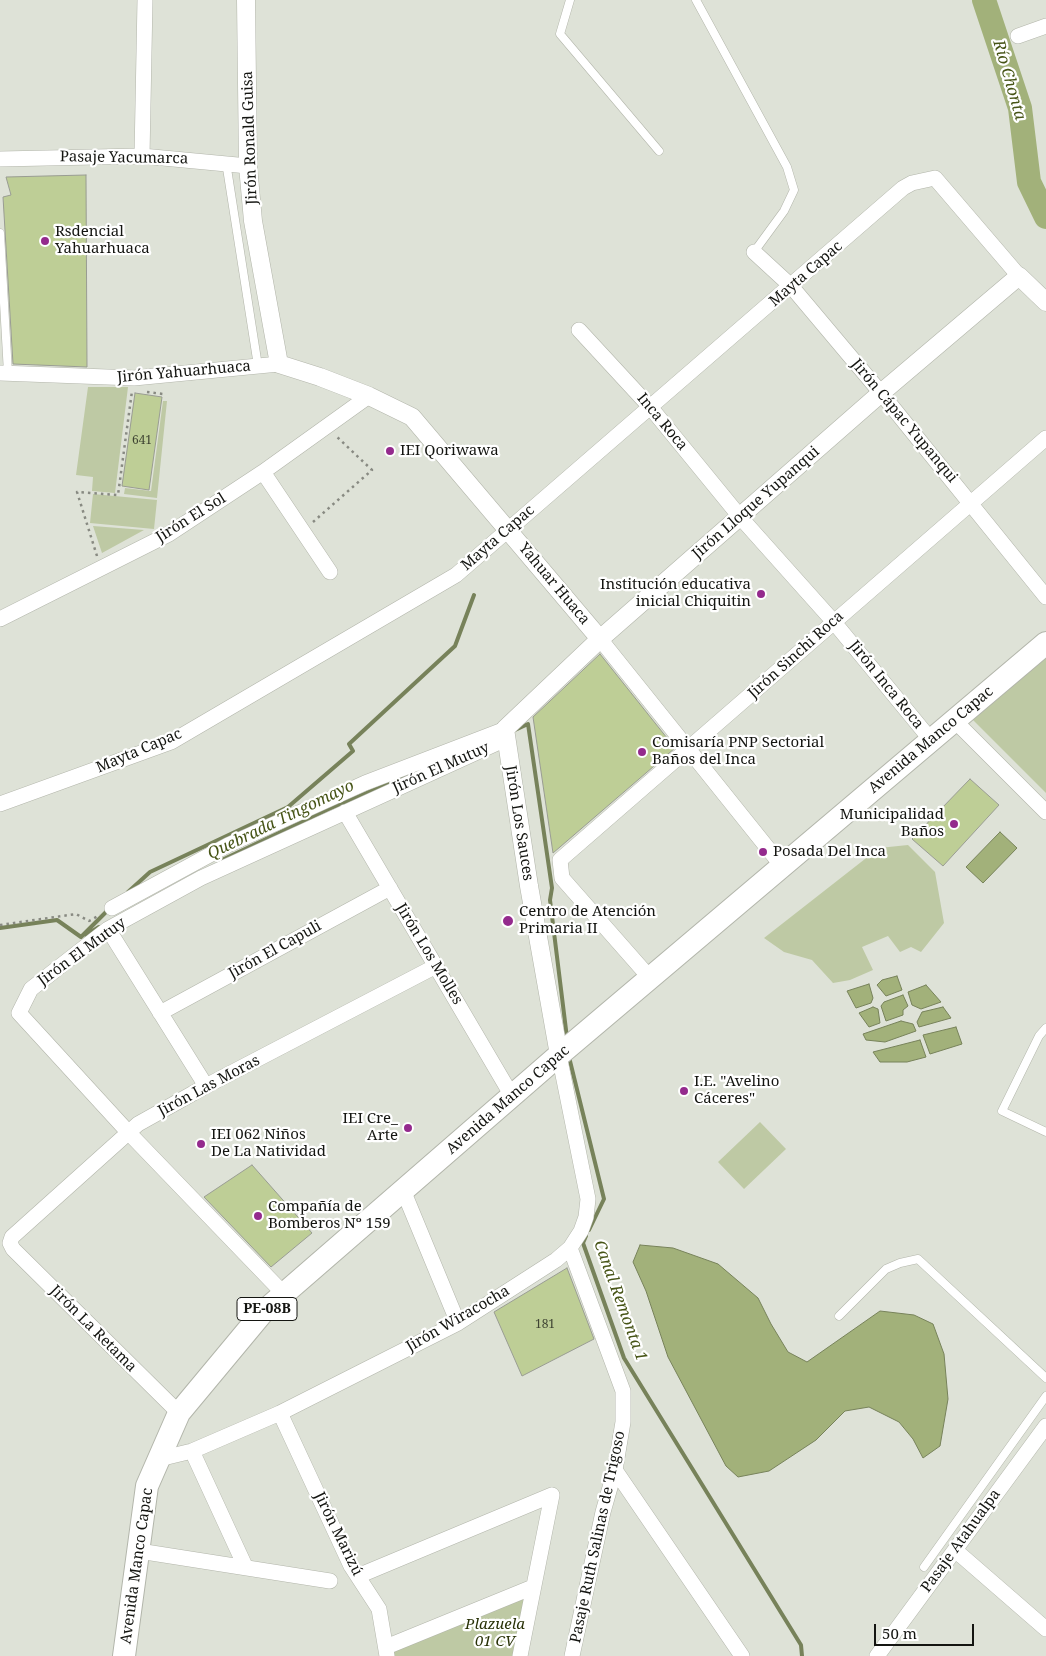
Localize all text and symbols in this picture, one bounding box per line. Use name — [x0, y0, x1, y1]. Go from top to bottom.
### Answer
water label: Río Chonta — [988, 38, 1030, 122]
street label: Jirón Ronald Guisa — [239, 71, 261, 205]
street label: Pasaje Yacumarca — [60, 148, 188, 168]
place label: Rsdencial Yahuarhuaca — [55, 223, 150, 258]
marker: Rsdencial Yahuarhuaca — [39, 235, 51, 247]
street label: Mayta Capac — [766, 237, 846, 311]
street label: Jirón Cápac Yupanqui — [847, 356, 961, 486]
street label: Jirón Yahuarhuaca — [116, 357, 252, 387]
street label: Inca Roca — [633, 390, 691, 454]
house number: 641 — [132, 434, 152, 448]
place label: IEI Qoriwawa — [400, 442, 499, 460]
street label: Jirón Lloque Yupanqui — [689, 443, 823, 563]
marker: IEI Qoriwawa — [384, 445, 396, 457]
street label: Jirón El Sol — [153, 489, 229, 547]
street label: Mayta Capac — [458, 501, 538, 575]
street label: Yahuar Huaca — [515, 540, 593, 628]
place label: Institución educativa inicial Chiquitin — [600, 576, 751, 611]
marker: Institución educativa inicial Chiquitin — [755, 588, 767, 600]
street label: Jirón Sinchi Roca — [745, 607, 847, 703]
street label: Jirón Inca Roca — [845, 637, 927, 733]
street label: Avenida Manco Capac — [865, 683, 997, 797]
street label: Mayta Capac — [94, 725, 184, 777]
place label: Comisaría PNP Sectorial Baños del Inca — [652, 734, 824, 769]
street label: Jirón El Mutuy — [390, 739, 492, 797]
marker: Comisaría PNP Sectorial Baños del Inca — [636, 746, 648, 758]
street label: Jirón Los Sauces — [501, 764, 537, 882]
water label: Quebrada Tingomayo — [205, 776, 357, 864]
place label: Municipalidad Baños — [840, 806, 944, 841]
marker: Municipalidad Baños — [948, 818, 960, 830]
place label: Posada Del Inca — [773, 843, 886, 861]
marker: Posada Del Inca — [757, 846, 769, 858]
street label: Jirón Los Molles — [392, 900, 466, 1008]
place label: Centro de Atención Primaria II — [519, 903, 656, 938]
street label: Jirón El Mutuy — [35, 914, 129, 990]
marker: Centro de Atención Primaria II — [501, 914, 515, 928]
street label: Jirón El Capuli — [226, 917, 324, 983]
street label: Avenida Manco Capac — [443, 1042, 573, 1158]
street label: Jirón Las Moras — [155, 1052, 263, 1120]
place label: I.E. "Avelino Cáceres" — [694, 1073, 779, 1108]
marker: I.E. "Avelino Cáceres" — [678, 1085, 690, 1097]
place label: IEI Cre_ Arte — [343, 1110, 398, 1145]
marker: IEI Cre_ Arte — [402, 1122, 414, 1134]
place label: IEI 062 Niños De La Natividad — [211, 1126, 326, 1161]
marker: IEI 062 Niños De La Natividad — [195, 1138, 207, 1150]
place label: Compañía de Bomberos Nº 159 — [268, 1198, 391, 1233]
marker: Compañía de Bomberos Nº 159 — [252, 1210, 264, 1222]
water label: Canal Remonta 1 — [589, 1238, 651, 1364]
street label: Jirón La Retama — [46, 1282, 140, 1376]
street label: Jirón Wiracocha — [403, 1282, 513, 1356]
road number: PE-08B — [237, 1298, 297, 1320]
house number: 181 — [535, 1318, 555, 1332]
street label: Pasaje Ruth Salinas de Trigoso — [567, 1429, 629, 1645]
street label: Pasaje Atahualpa — [917, 1486, 1005, 1596]
street label: Avenida Manco Capac — [117, 1487, 157, 1645]
street label: Jirón Marizú — [310, 1489, 366, 1579]
scale bar — [876, 1614, 976, 1646]
park label: Plazuela 01 CV — [465, 1616, 525, 1651]
text: 50 m — [882, 1623, 917, 1643]

